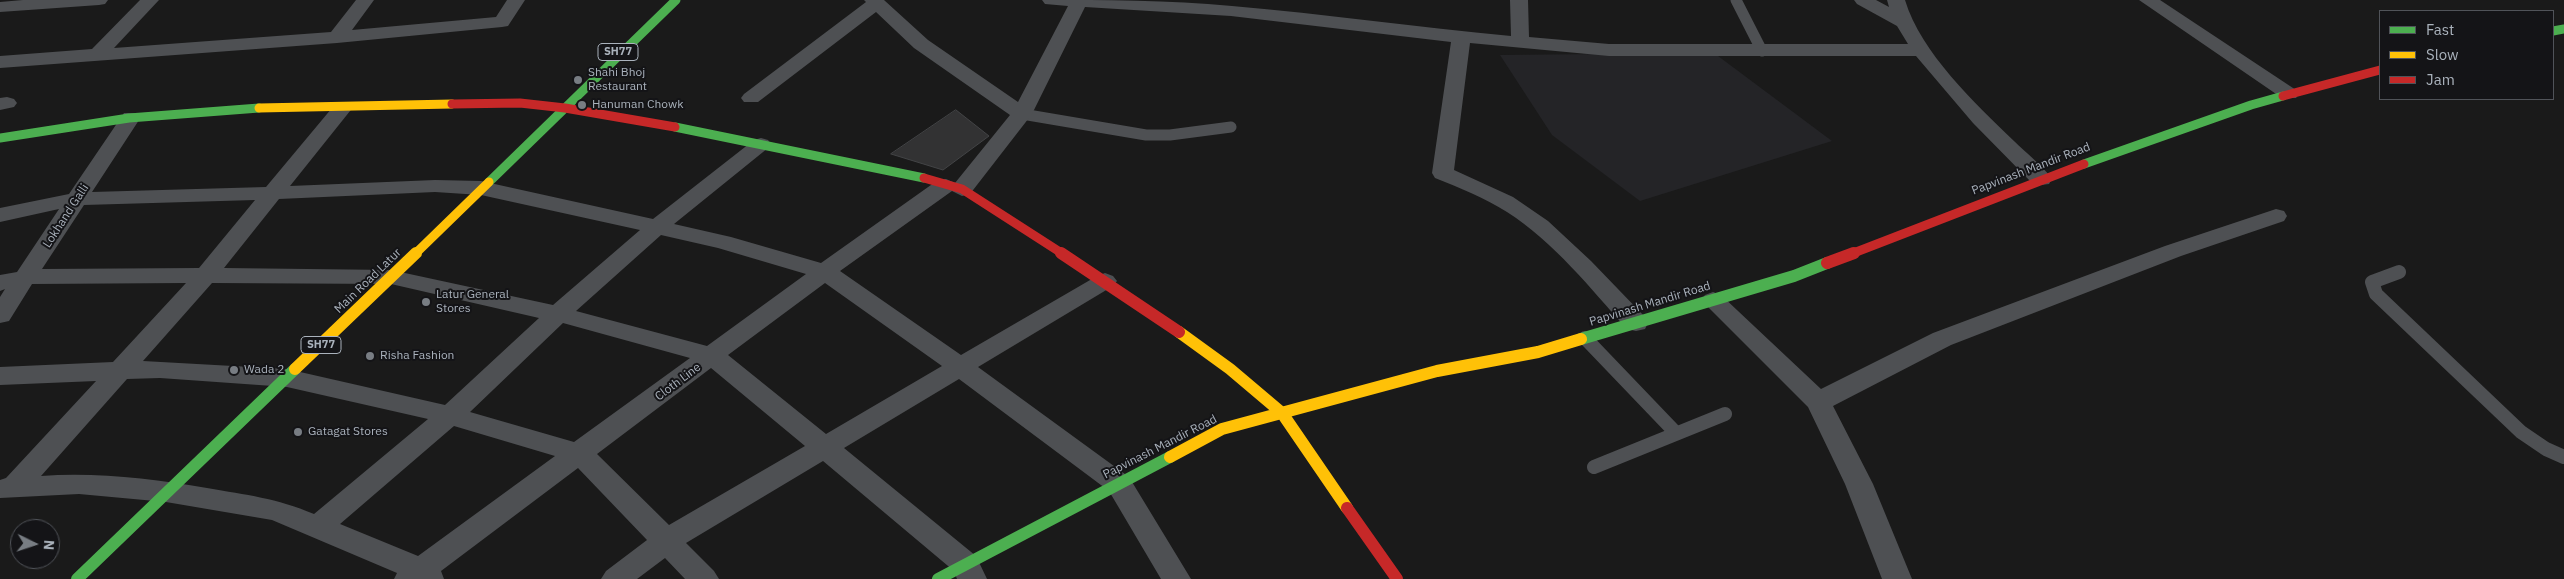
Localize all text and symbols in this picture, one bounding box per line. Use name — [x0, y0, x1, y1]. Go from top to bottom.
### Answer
legend — [2379, 10, 2554, 100]
text: Fast — [2426, 20, 2454, 39]
road number: SH77 — [598, 44, 638, 61]
text: Slow — [2426, 45, 2459, 64]
place label: Shahi Bhoj Restaurant — [588, 66, 647, 94]
text: Jam — [2426, 70, 2455, 89]
marker: Shahi Bhoj Restaurant — [572, 74, 584, 86]
place label: Hanuman Chowk — [592, 98, 684, 112]
marker: Hanuman Chowk — [576, 99, 588, 111]
street label: Papvinash Mandir Road — [1970, 140, 2092, 198]
street label: Lokhand Galli — [40, 181, 92, 251]
street label: Main Road Latur — [332, 246, 404, 316]
street label: Papvinash Mandir Road — [1588, 279, 1712, 329]
place label: Latur General Stores — [436, 288, 509, 316]
marker: Latur General Stores — [420, 296, 432, 308]
road number: SH77 — [301, 336, 341, 354]
place label: Risha Fashion — [380, 349, 454, 363]
marker: Risha Fashion — [364, 350, 376, 362]
street label: Cloth Line — [652, 360, 704, 404]
place label: Wada 2 — [244, 363, 284, 377]
marker: Wada 2 — [228, 364, 240, 376]
street label: Papvinash Mandir Road — [1101, 412, 1219, 482]
place label: Gatagat Stores — [308, 425, 388, 439]
marker: Gatagat Stores — [292, 426, 304, 438]
north arrow — [10, 519, 60, 569]
text: N — [40, 539, 58, 551]

